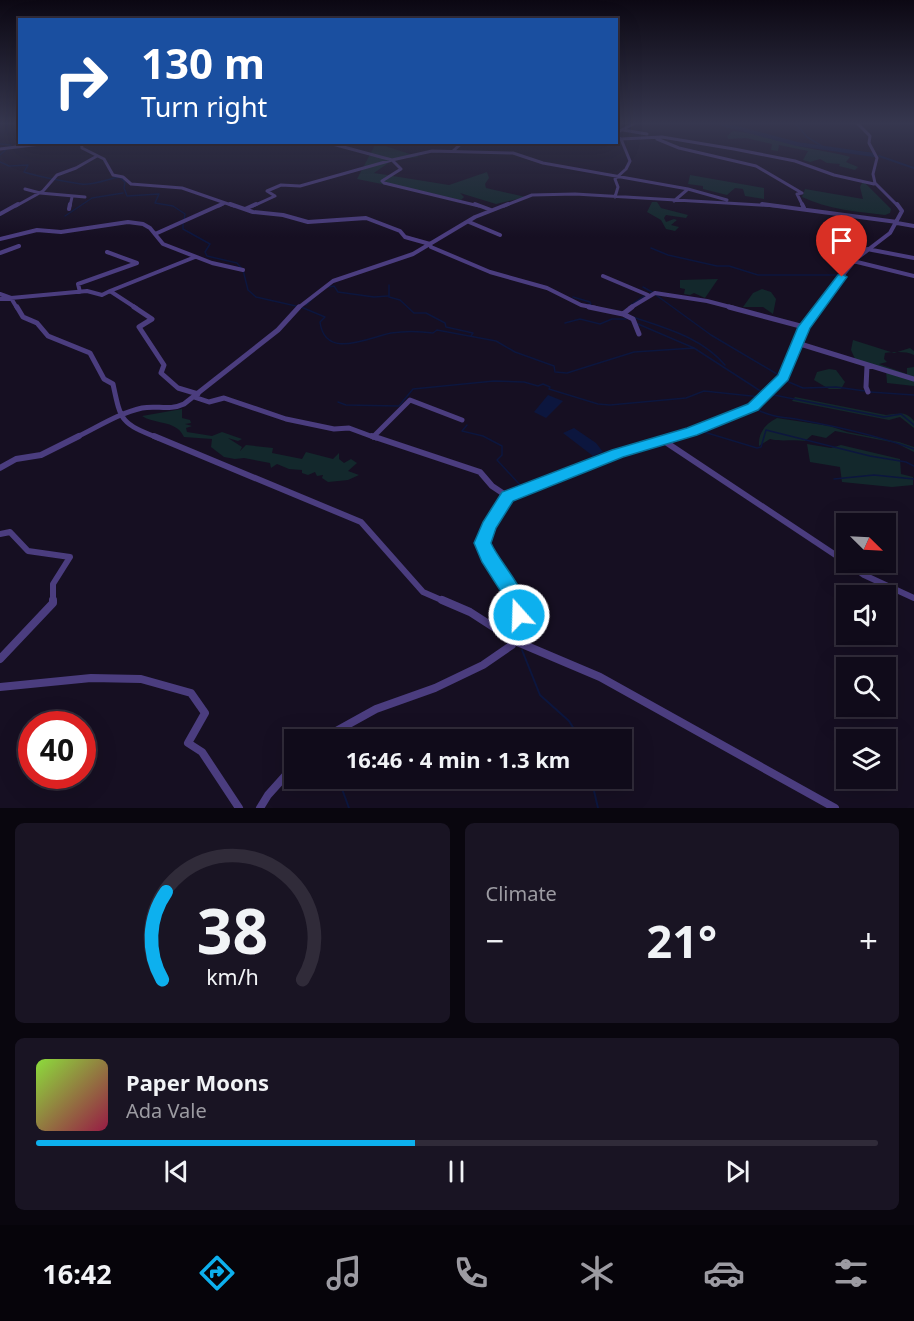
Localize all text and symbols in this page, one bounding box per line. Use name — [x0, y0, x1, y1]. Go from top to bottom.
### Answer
text: 130 m — [141, 34, 265, 91]
icon: right — [42, 42, 120, 120]
text: Turn right — [141, 88, 267, 125]
pin — [816, 215, 867, 277]
icon: arrive — [825, 224, 858, 257]
north arrow — [836, 513, 896, 573]
map controls — [836, 513, 896, 789]
position arrow — [487, 583, 551, 647]
button: sound — [836, 585, 896, 645]
button: search — [836, 657, 896, 717]
speed limit sign: 40 — [18, 711, 96, 789]
button: layers — [836, 729, 896, 789]
text: 16:46 · 4 min · 1.3 km — [346, 744, 570, 774]
text: Climate — [486, 880, 557, 907]
text: 38 — [197, 887, 268, 972]
text: 21° — [646, 910, 717, 971]
text: − — [486, 918, 504, 963]
text: + — [859, 918, 878, 963]
text: km/h — [206, 962, 259, 991]
text: Paper Moons — [126, 1067, 269, 1097]
text: Ada Vale — [126, 1097, 207, 1124]
icon: previous — [160, 1155, 193, 1188]
icon: pause — [440, 1155, 473, 1188]
icon: next — [721, 1155, 754, 1188]
icon: directions — [196, 1252, 238, 1294]
icon: music — [323, 1252, 365, 1294]
icon: phone — [450, 1252, 492, 1294]
icon: climate — [576, 1252, 618, 1294]
icon: car — [703, 1252, 745, 1294]
icon: filters — [830, 1252, 872, 1294]
text: 16:42 — [42, 1255, 112, 1292]

